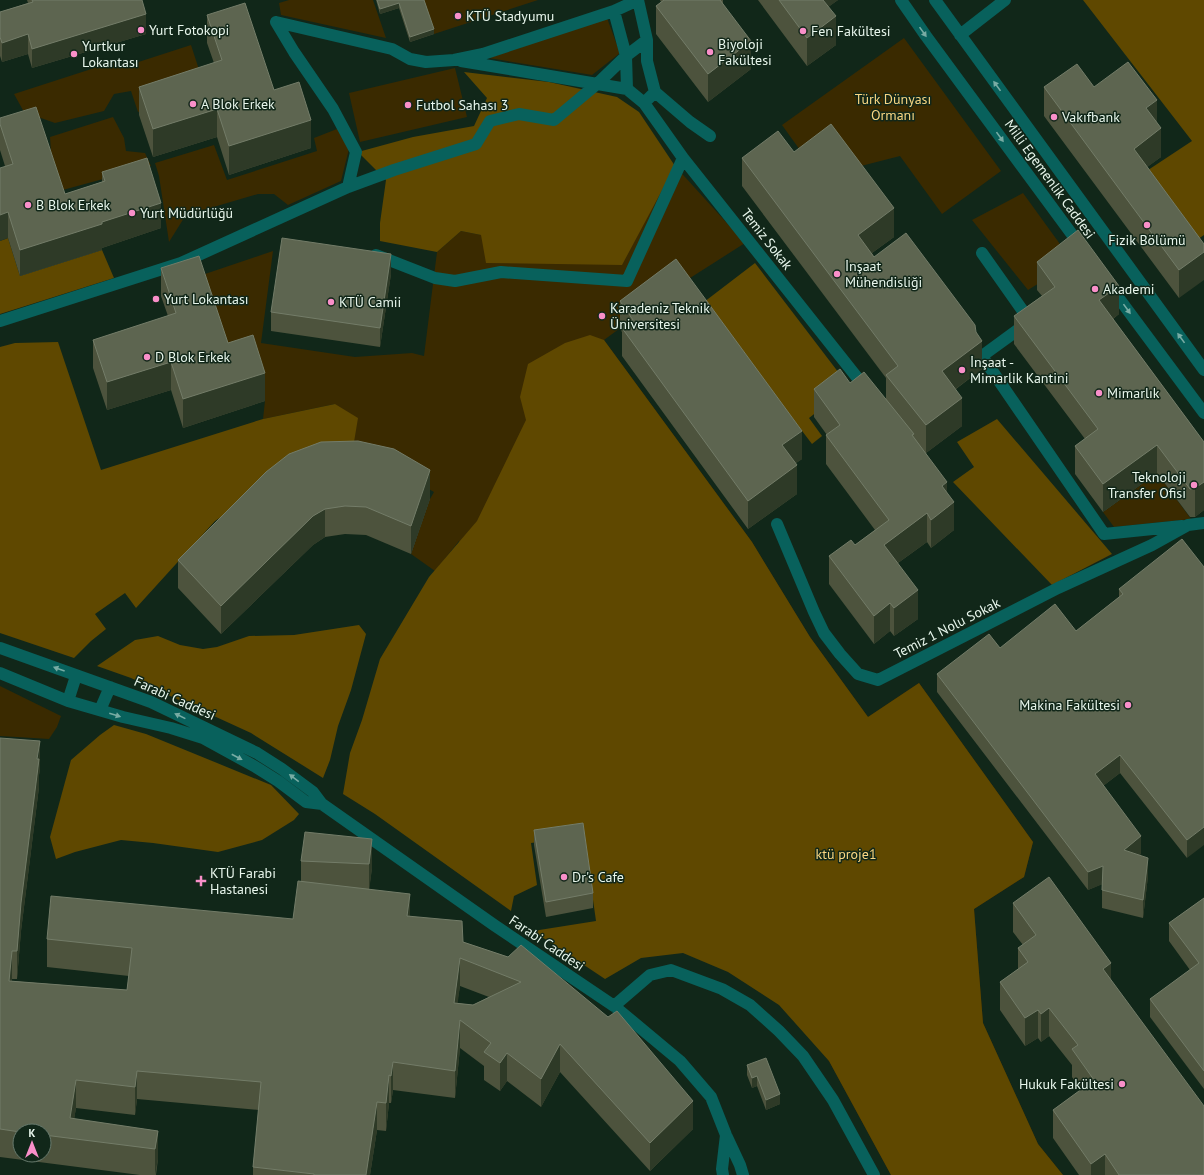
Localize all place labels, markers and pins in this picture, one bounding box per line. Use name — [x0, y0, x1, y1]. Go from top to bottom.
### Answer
place label: KTÜ Stadyumu — [466, 7, 554, 25]
marker: KTÜ Stadyumu — [453, 11, 463, 21]
place label: Yurt Fotokopi — [149, 21, 229, 39]
place label: Fen Fakültesi — [811, 22, 891, 40]
marker: Yurt Fotokopi — [136, 25, 146, 35]
marker: Fen Fakültesi — [798, 26, 808, 36]
place label: Biyoloji Fakültesi — [718, 35, 772, 69]
place label: Yurtkur Lokantası — [82, 37, 139, 71]
marker: Biyoloji Fakültesi — [705, 47, 715, 57]
marker: Yurtkur Lokantası — [69, 49, 79, 59]
place label: A Blok Erkek — [201, 95, 275, 113]
place label: Futbol Sahası 3 — [416, 96, 508, 114]
marker: A Blok Erkek — [188, 99, 198, 109]
marker: Futbol Sahası 3 — [403, 100, 413, 110]
place label: Vakıfbank — [1061, 108, 1120, 126]
marker: Vakıfbank — [1049, 112, 1059, 122]
place label: B Blok Erkek — [36, 196, 111, 214]
marker: B Blok Erkek — [23, 200, 33, 210]
place label: Yurt Müdürlüğü — [140, 204, 233, 222]
marker: Yurt Müdürlüğü — [127, 208, 137, 218]
marker: Fizik Bölümü — [1142, 220, 1152, 230]
place label: Fizik Bölümü — [1108, 231, 1186, 249]
place label: İnşaat Mühendisliği — [845, 257, 922, 291]
marker: İnşaat Mühendisliği — [832, 269, 842, 279]
place label: Akademi — [1103, 280, 1155, 298]
marker: Akademi — [1090, 284, 1100, 294]
place label: Yurt Lokantası — [164, 290, 249, 308]
place label: KTÜ Camii — [339, 293, 401, 311]
marker: Yurt Lokantası — [151, 294, 161, 304]
marker: KTÜ Camii — [326, 297, 336, 307]
place label: Karadeniz Teknik Üniversitesi — [610, 299, 710, 333]
marker: Karadeniz Teknik Üniversitesi — [597, 311, 607, 321]
place label: D Blok Erkek — [155, 348, 231, 366]
marker: D Blok Erkek — [142, 352, 152, 362]
place label: İnşaat - Mimarlik Kantini — [970, 353, 1068, 387]
marker: İnşaat - Mimarlik Kantini — [957, 365, 967, 375]
place label: Mimarlık — [1107, 384, 1160, 402]
marker: Mimarlık — [1094, 388, 1104, 398]
place label: Teknoloji Transfer Ofisi — [1108, 468, 1186, 502]
marker: Teknoloji Transfer Ofisi — [1189, 480, 1199, 490]
place label: Makina Fakültesi — [1019, 696, 1120, 714]
marker: Makina Fakültesi — [1123, 700, 1133, 710]
place label: KTÜ Farabi Hastanesi — [210, 864, 276, 898]
place label: Dr's Cafe — [572, 868, 624, 886]
marker: Dr's Cafe — [559, 872, 569, 882]
marker: KTÜ Farabi Hastanesi — [195, 875, 207, 887]
place label: Hukuk Fakültesi — [1019, 1075, 1114, 1093]
marker: Hukuk Fakültesi — [1117, 1079, 1127, 1089]

